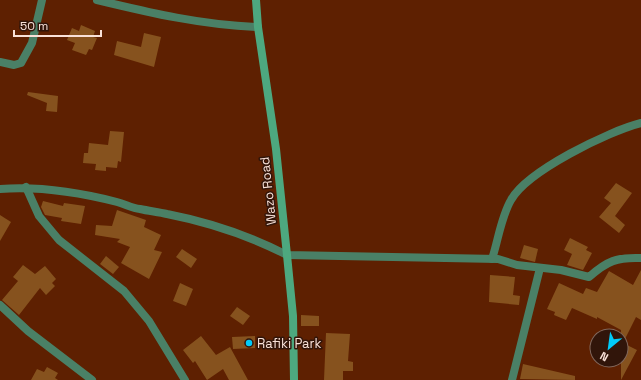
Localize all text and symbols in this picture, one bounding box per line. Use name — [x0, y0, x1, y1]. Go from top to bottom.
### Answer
scale bar — [14, 12, 101, 38]
text: 50 m — [20, 18, 48, 34]
street label: Wazo Road — [256, 156, 280, 226]
north arrow — [589, 328, 629, 368]
place label: Rafiki Park — [257, 335, 321, 352]
marker: Rafiki Park — [244, 338, 254, 348]
text: N — [598, 349, 611, 365]

